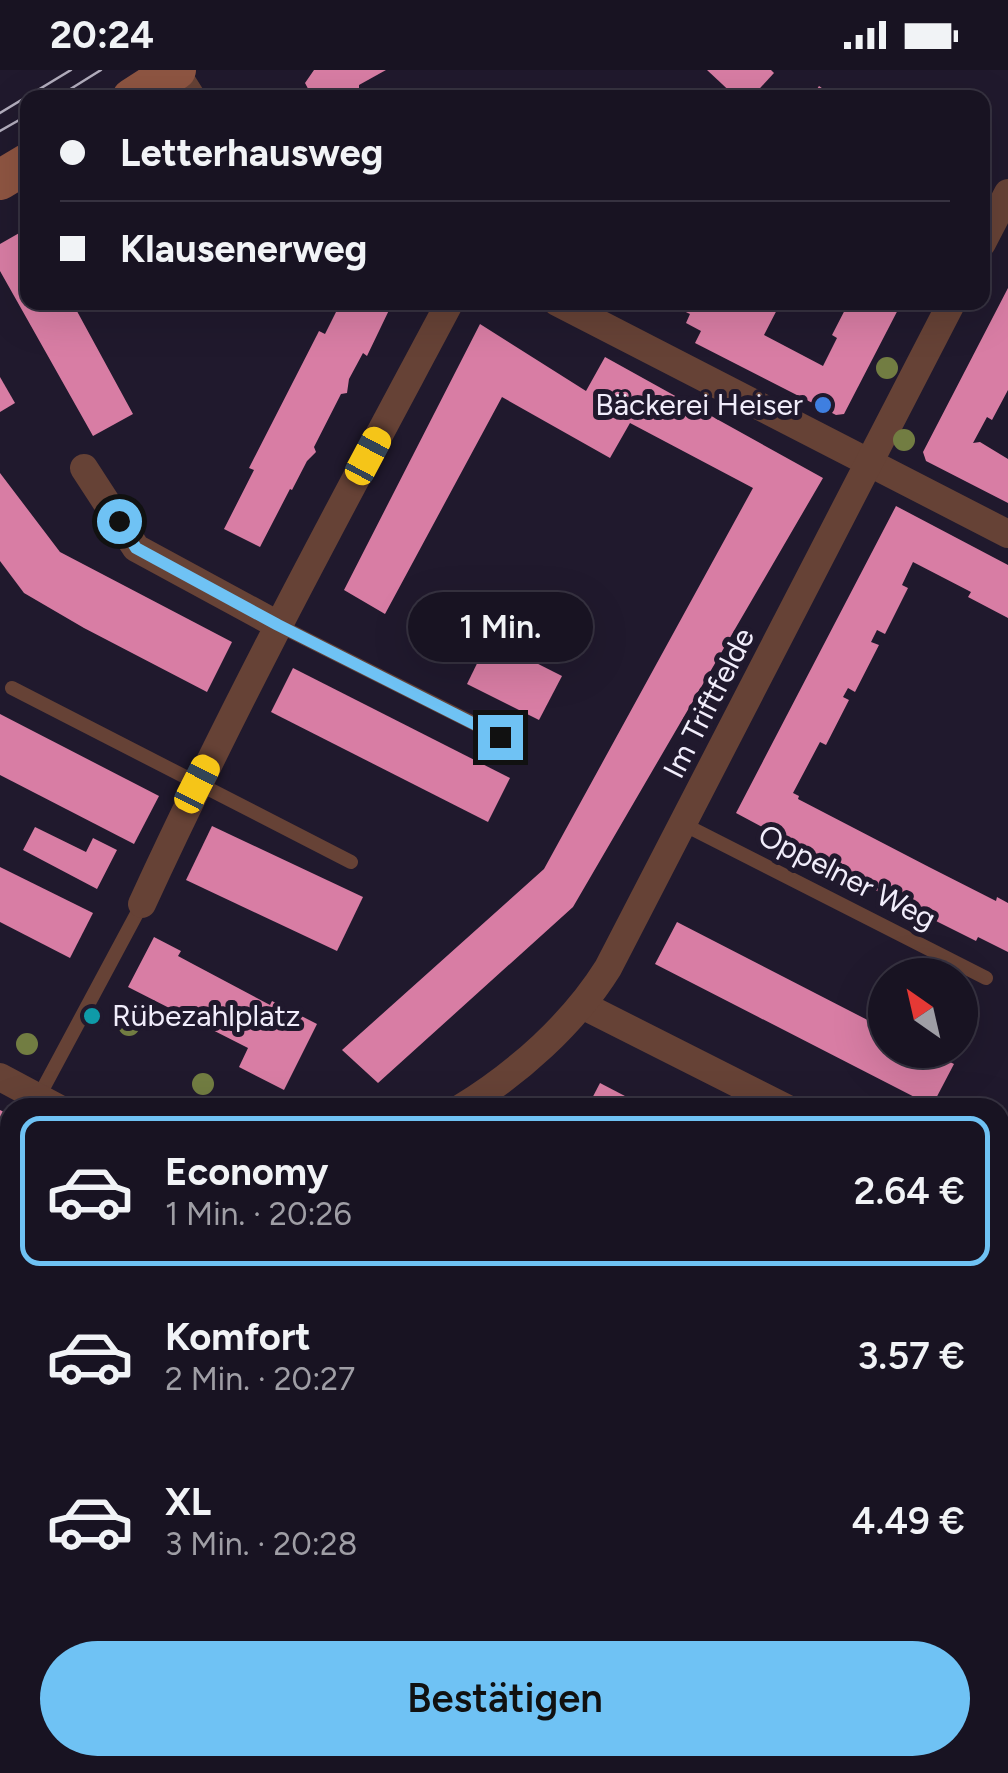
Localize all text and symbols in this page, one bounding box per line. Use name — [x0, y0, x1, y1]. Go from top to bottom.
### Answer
text: 20:24 — [50, 12, 154, 58]
text: Letterhausweg — [120, 130, 383, 176]
text: Klausenerweg — [120, 226, 367, 272]
place label: Bäckerei Heiser — [595, 386, 803, 423]
marker: Bäckerei Heiser — [812, 394, 834, 416]
car — [341, 422, 395, 490]
route start — [97, 499, 142, 544]
callout: 1 Min. — [408, 592, 592, 662]
text: 1 Min. — [460, 608, 541, 646]
street label: Im Triftfelde — [655, 621, 762, 784]
route end — [478, 715, 523, 760]
car — [170, 750, 224, 818]
street label: Oppelner Weg — [752, 816, 942, 937]
north arrow — [868, 958, 978, 1068]
map controls — [868, 958, 978, 1068]
place label: Rübezahlplatz — [112, 997, 301, 1034]
marker: Rübezahlplatz — [81, 1005, 103, 1027]
icon: car — [45, 1146, 135, 1236]
text: Economy — [165, 1149, 328, 1195]
text: 2.64 € — [854, 1168, 965, 1214]
text: 1 Min. · 20:26 — [165, 1195, 352, 1233]
icon: car — [45, 1311, 135, 1401]
text: Komfort — [165, 1314, 311, 1360]
text: 3.57 € — [857, 1333, 965, 1379]
text: 2 Min. · 20:27 — [165, 1360, 355, 1398]
icon: car — [45, 1476, 135, 1566]
text: XL — [165, 1479, 211, 1525]
text: 4.49 € — [852, 1498, 965, 1544]
text: 3 Min. · 20:28 — [165, 1525, 357, 1563]
button: Bestätigen — [40, 1641, 970, 1756]

